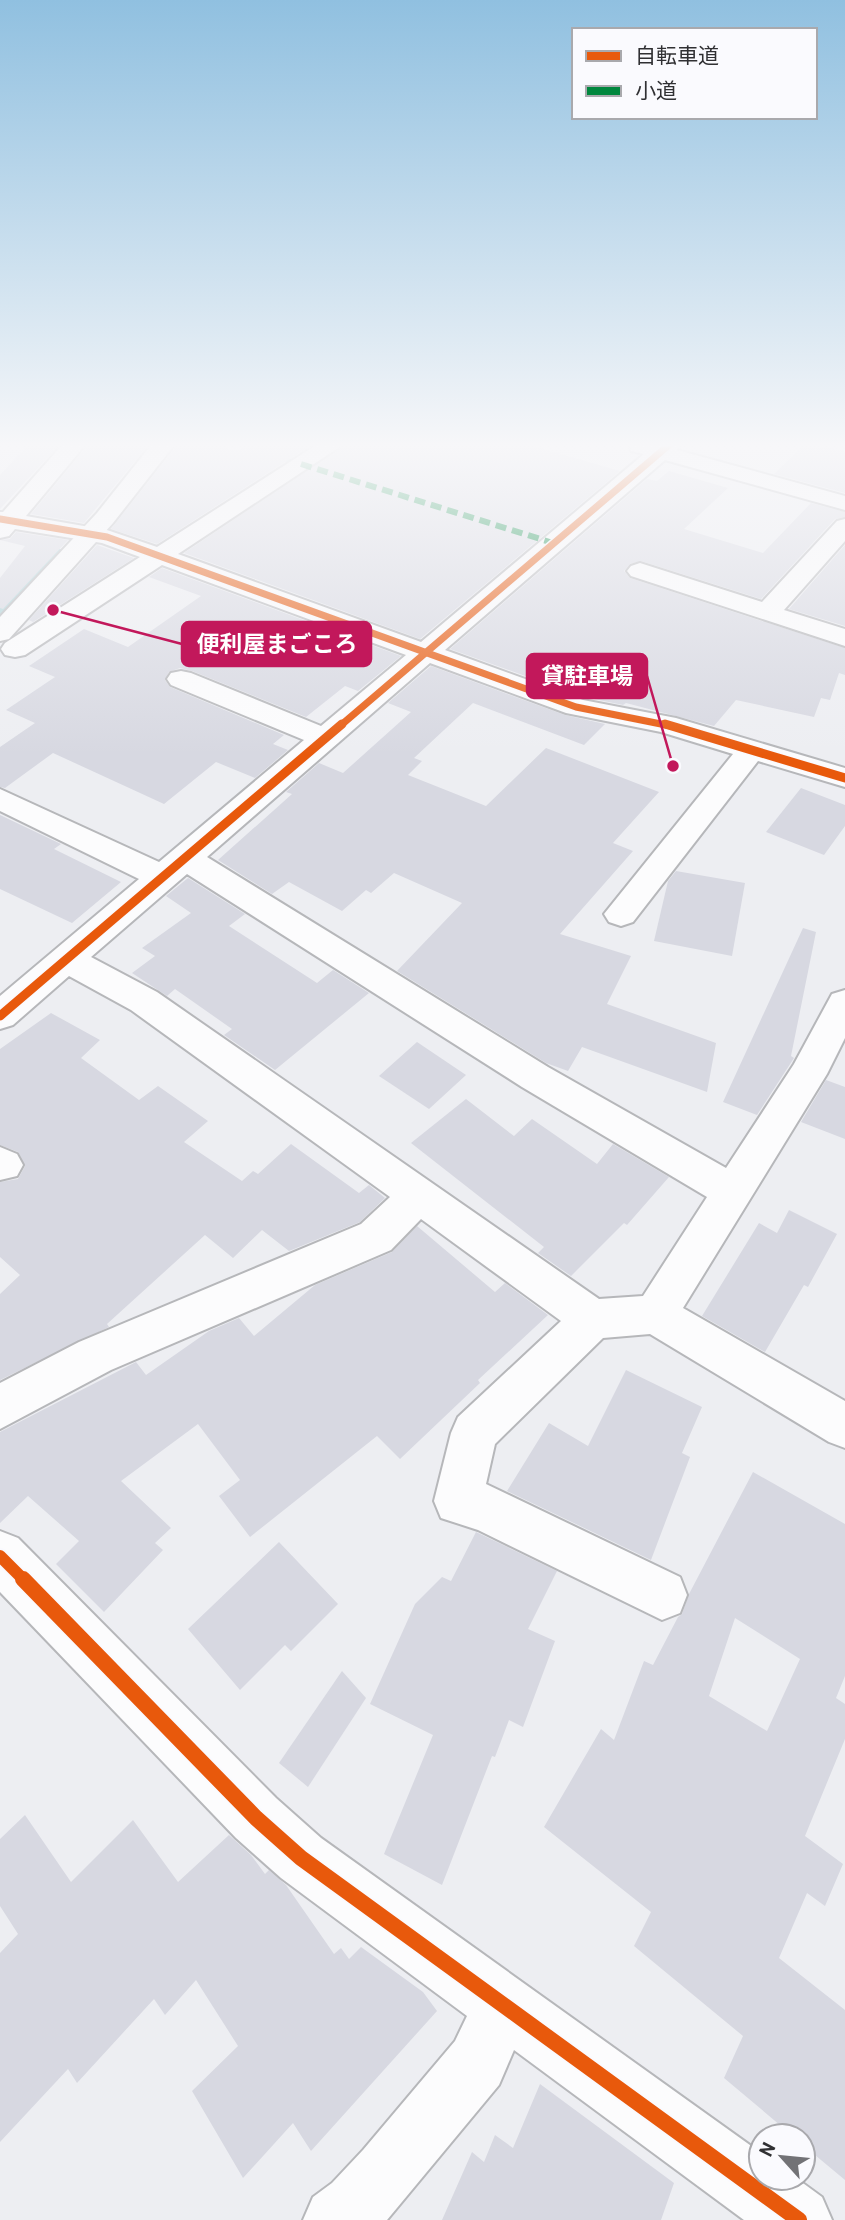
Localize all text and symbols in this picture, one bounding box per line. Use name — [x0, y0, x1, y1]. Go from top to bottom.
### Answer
legend — [572, 28, 817, 119]
text: 自転車道 — [635, 42, 719, 67]
text: 小道 — [635, 77, 677, 102]
callout: 便利屋まごころ — [182, 622, 371, 666]
text: 便利屋まごころ — [197, 629, 358, 657]
callout: 貸駐車場 — [527, 654, 647, 698]
text: 貸駐車場 — [541, 661, 633, 689]
north arrow — [747, 2122, 817, 2192]
text: N — [753, 2138, 780, 2160]

